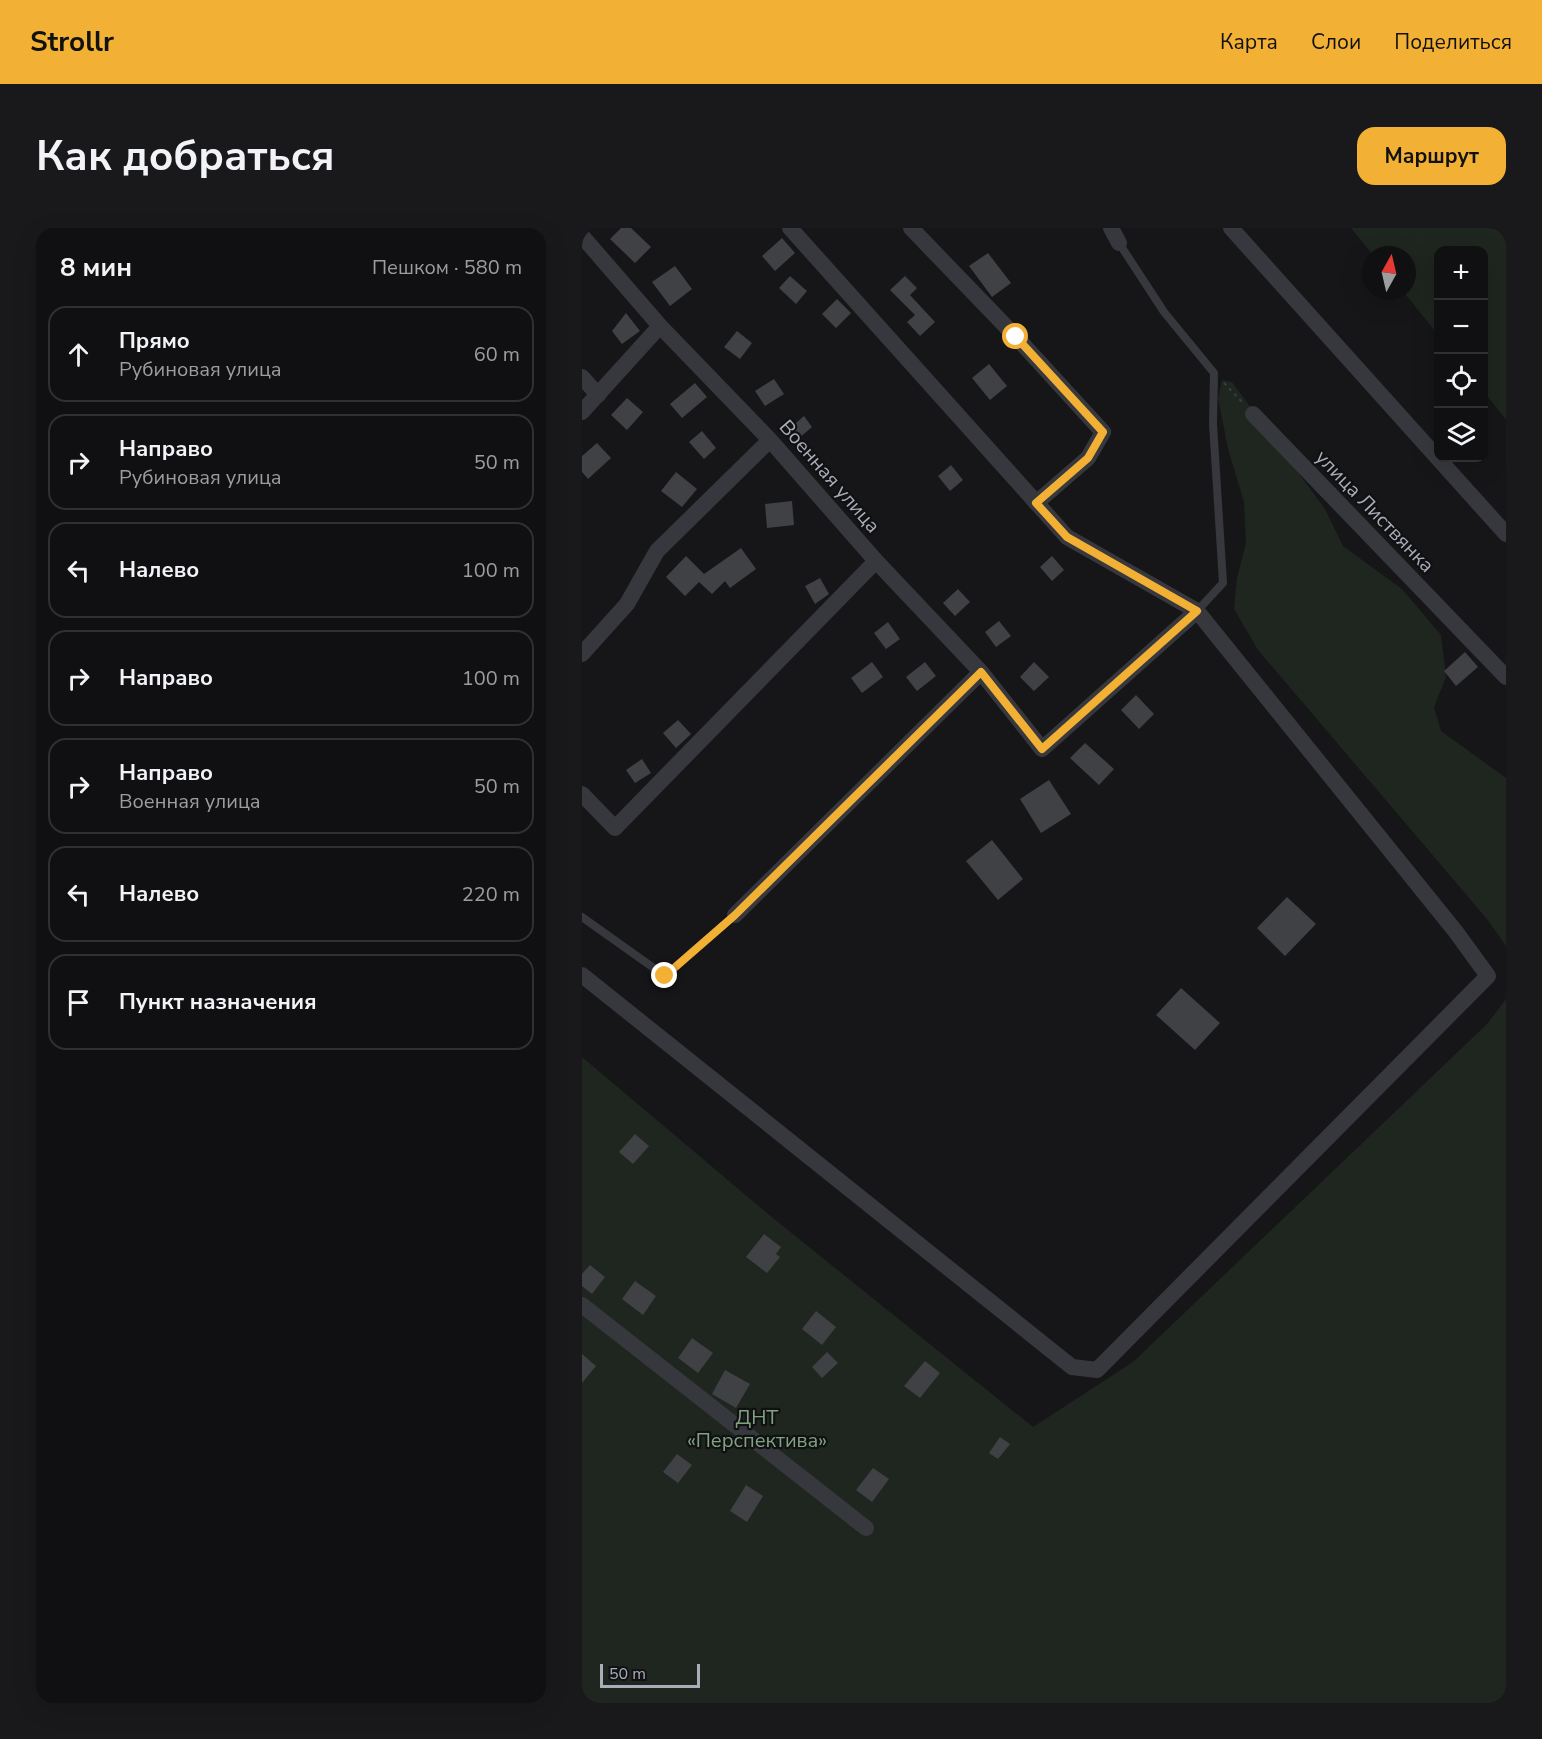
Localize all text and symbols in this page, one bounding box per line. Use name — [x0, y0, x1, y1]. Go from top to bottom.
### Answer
text: Strollr — [30, 23, 114, 61]
text: Карта — [1220, 28, 1278, 56]
text: Слои — [1311, 28, 1361, 56]
text: Поделиться — [1394, 28, 1512, 56]
button: Маршрут — [1357, 127, 1506, 185]
text: Как добраться — [36, 128, 335, 185]
north arrow — [1362, 246, 1416, 300]
map controls — [1434, 246, 1488, 462]
button: + — [1434, 246, 1488, 300]
text: 8 мин — [60, 250, 132, 285]
text: Пешком · 580 m — [372, 254, 522, 281]
button: − — [1434, 300, 1488, 354]
route start — [1002, 323, 1028, 349]
text: Прямо — [119, 326, 190, 356]
icon: ahead — [62, 338, 95, 371]
text: 60 m — [474, 341, 520, 368]
button: locate — [1434, 354, 1488, 408]
text: Рубиновая улица — [119, 356, 282, 383]
button: layers — [1434, 408, 1488, 462]
street label: Военная улица — [773, 414, 886, 539]
text: Направо — [119, 434, 213, 464]
street label: улица Листвянка — [1309, 444, 1440, 578]
icon: right — [62, 446, 95, 479]
text: 50 m — [474, 449, 520, 476]
text: Рубиновая улица — [119, 464, 282, 491]
icon: left — [62, 554, 95, 587]
text: Налево — [119, 555, 199, 585]
text: 100 m — [462, 557, 520, 584]
icon: right — [62, 662, 95, 695]
text: Направо — [119, 663, 213, 693]
text: 100 m — [462, 665, 520, 692]
text: Направо — [119, 758, 213, 788]
icon: right — [62, 770, 95, 803]
text: 50 m — [474, 773, 520, 800]
text: Военная улица — [119, 788, 261, 815]
icon: left — [62, 878, 95, 911]
text: Налево — [119, 879, 199, 909]
text: 220 m — [462, 881, 520, 908]
route end — [651, 962, 677, 988]
icon: arrive — [62, 986, 95, 1019]
text: Пункт назначения — [119, 987, 317, 1017]
park label: ДНТ «Перспектива» — [687, 1404, 827, 1454]
scale bar — [600, 1661, 700, 1688]
text: 50 m — [609, 1663, 646, 1685]

